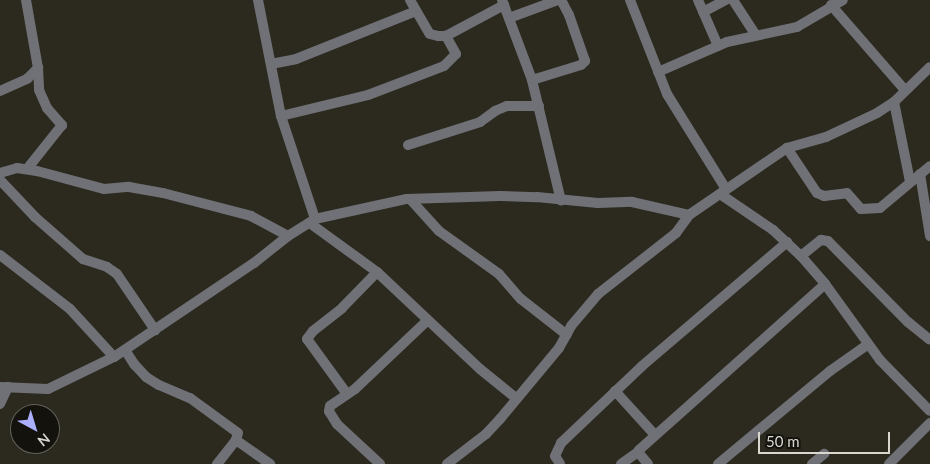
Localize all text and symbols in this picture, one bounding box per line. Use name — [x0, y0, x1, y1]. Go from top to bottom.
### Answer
north arrow — [10, 404, 60, 454]
scale bar — [760, 422, 892, 454]
text: N — [35, 430, 54, 450]
text: 50 m — [766, 432, 800, 450]

